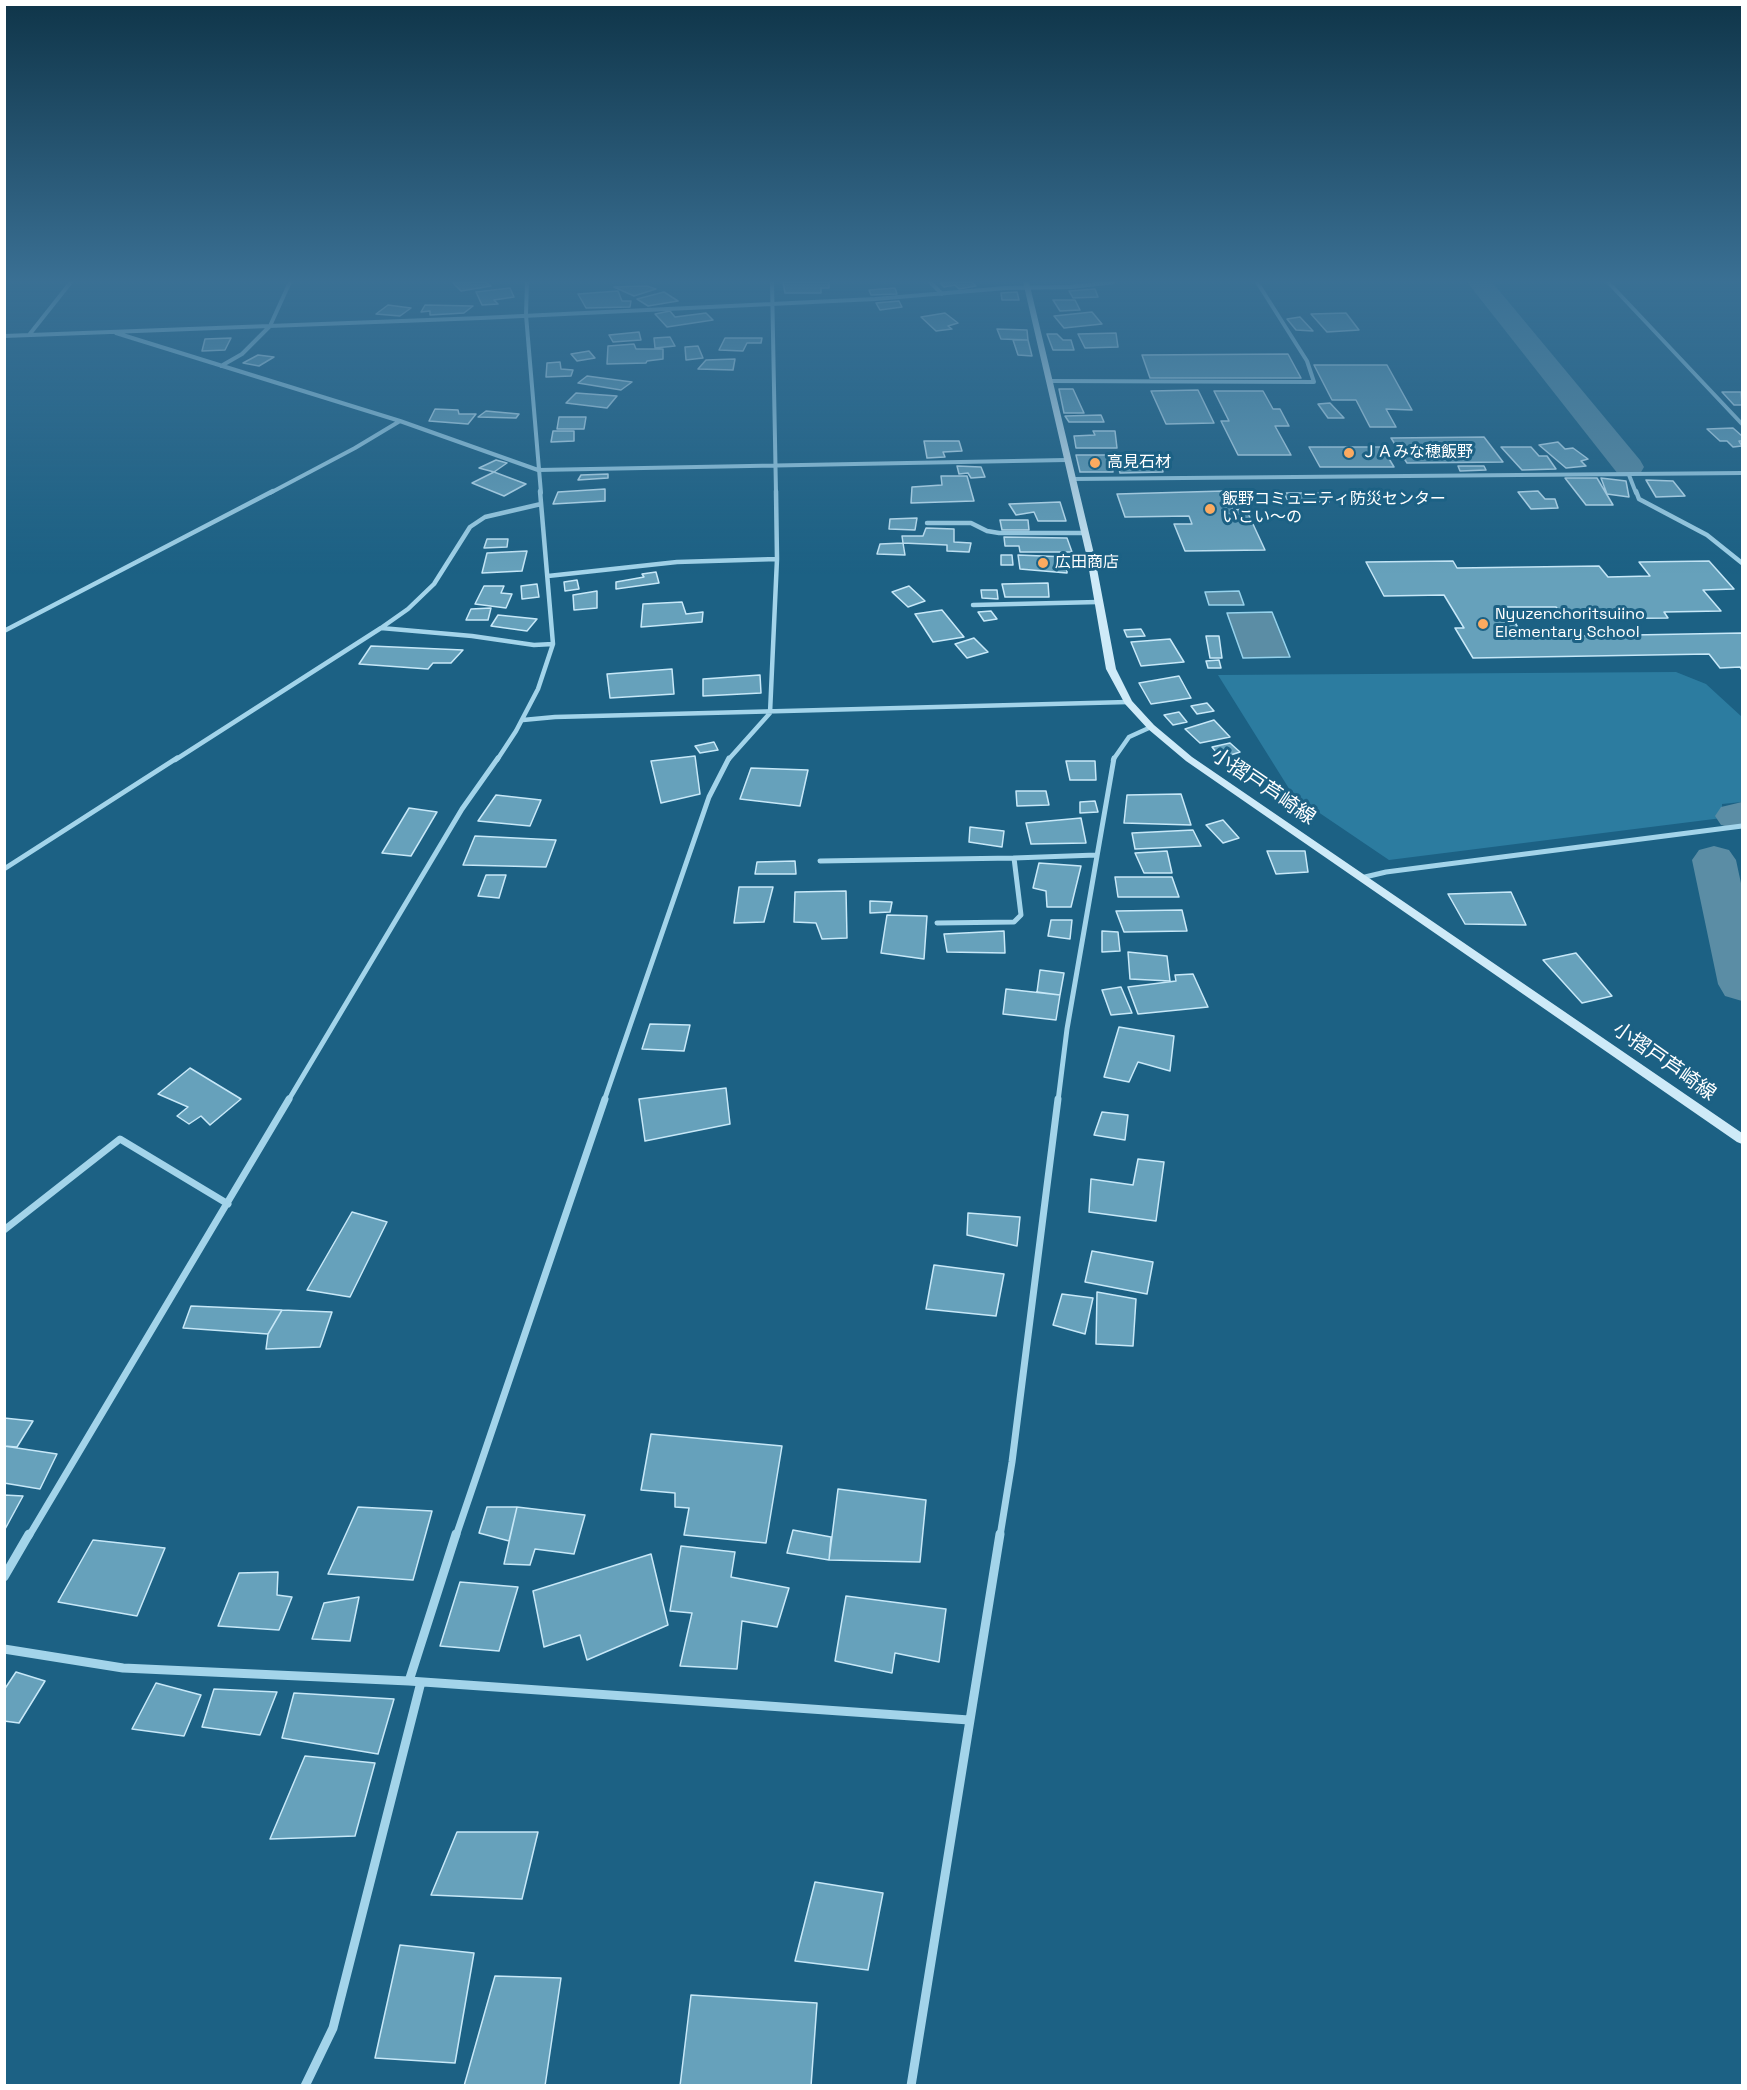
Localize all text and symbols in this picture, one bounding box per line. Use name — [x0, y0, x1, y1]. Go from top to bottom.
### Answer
place label: ＪＡみな穂飯野 — [1361, 443, 1473, 463]
marker: ＪＡみな穂飯野 — [1342, 446, 1356, 460]
place label: 高見石材 — [1107, 453, 1171, 473]
marker: 高見石材 — [1088, 456, 1102, 470]
place label: 飯野コミュニティ防災センター いこい～の — [1222, 490, 1446, 528]
marker: 飯野コミュニティ防災センター いこい～の — [1203, 502, 1217, 516]
place label: 広田商店 — [1055, 553, 1119, 573]
marker: 広田商店 — [1036, 556, 1050, 570]
place label: Nyuzenchoritsuiino Elementary School — [1495, 605, 1645, 643]
marker: Nyuzenchoritsuiino Elementary School — [1476, 617, 1490, 631]
street label: 小摺戸芦崎線 — [1207, 744, 1319, 830]
street label: 小摺戸芦崎線 — [1608, 1018, 1720, 1106]

